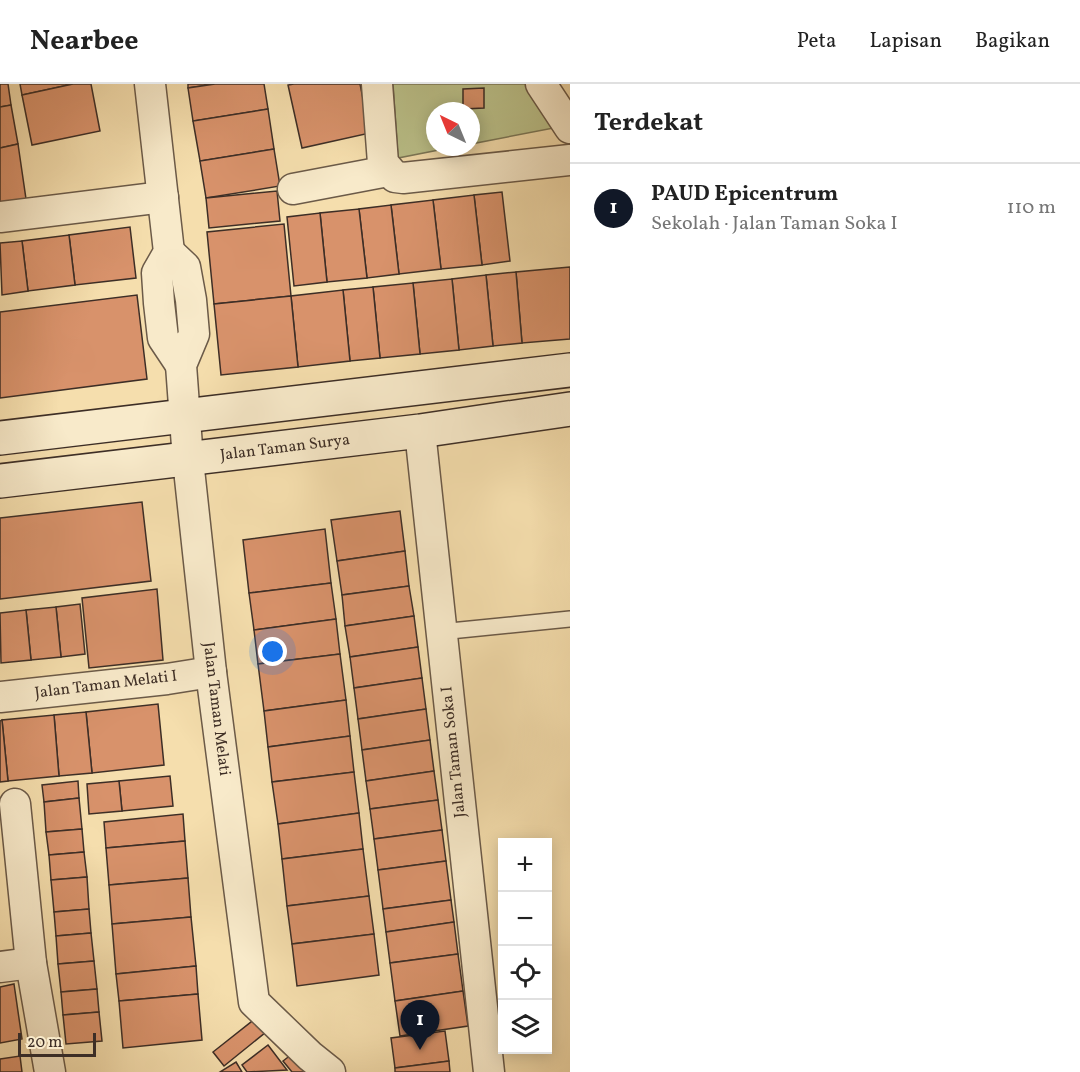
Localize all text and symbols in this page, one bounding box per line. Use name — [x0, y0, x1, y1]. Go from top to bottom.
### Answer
text: Nearbee — [30, 22, 139, 61]
text: Peta — [797, 27, 836, 56]
text: Lapisan — [869, 27, 942, 56]
text: Bagikan — [975, 27, 1050, 56]
north arrow — [426, 102, 480, 156]
text: Terdekat — [594, 105, 703, 141]
text: PAUD Epicentrum — [651, 179, 838, 210]
text: 1 — [609, 194, 618, 222]
text: 110 m — [1007, 194, 1056, 222]
text: Sekolah · Jalan Taman Soka I — [651, 210, 898, 238]
street label: Jalan Taman Surya — [219, 429, 351, 467]
your location — [258, 637, 287, 666]
street label: Jalan Taman Melati — [197, 641, 235, 777]
street label: Jalan Taman Melati I — [33, 665, 179, 705]
street label: Jalan Taman Soka I — [436, 685, 472, 819]
map controls — [498, 838, 552, 1054]
button: + — [498, 838, 552, 892]
button: − — [498, 892, 552, 946]
button: locate — [498, 946, 552, 1000]
pin: 1 — [400, 1000, 440, 1050]
button: layers — [498, 1000, 552, 1054]
scale bar — [18, 1030, 96, 1058]
text: 20 m — [27, 1032, 62, 1054]

